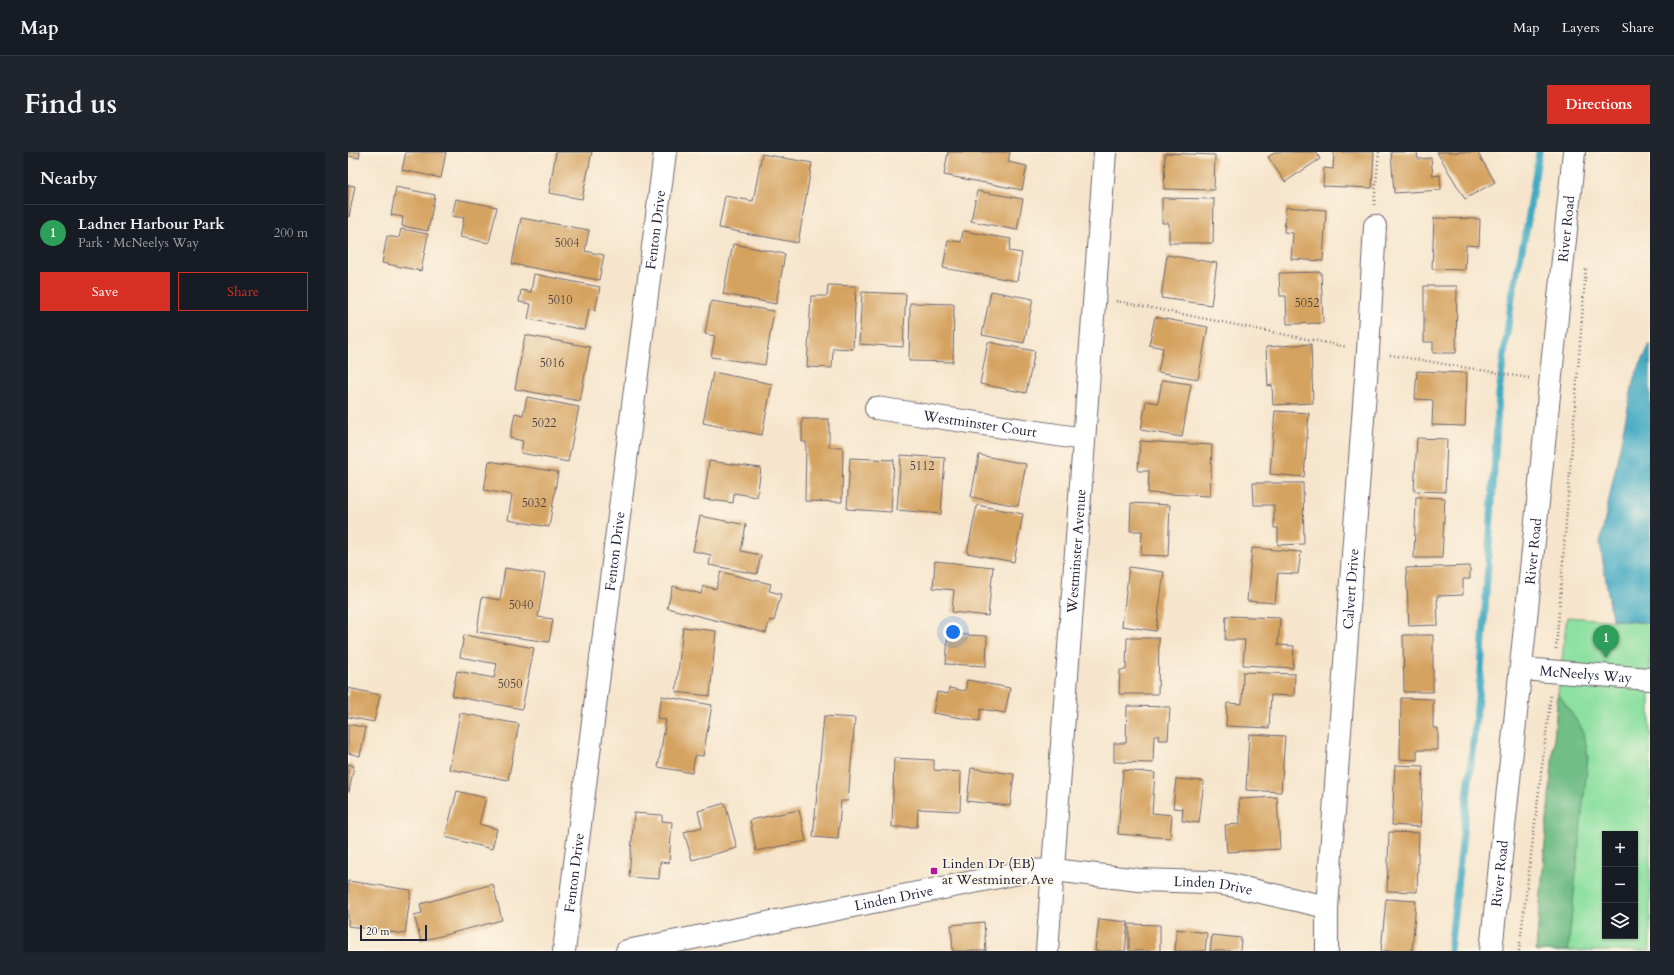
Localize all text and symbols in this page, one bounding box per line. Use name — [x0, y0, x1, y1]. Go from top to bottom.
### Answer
text: Map — [20, 15, 59, 41]
text: Map — [1513, 18, 1540, 37]
text: Layers — [1562, 18, 1600, 37]
text: Share — [1622, 18, 1654, 37]
text: Find us — [24, 85, 117, 123]
button: Directions — [1547, 85, 1650, 124]
text: Nearby — [40, 167, 97, 190]
street label: Fenton Drive — [641, 189, 670, 271]
street label: River Road — [1554, 194, 1579, 263]
text: Ladner Harbour Park — [78, 214, 225, 234]
text: 1 — [50, 224, 56, 242]
text: 200 m — [274, 224, 308, 242]
text: Park · McNeelys Way — [78, 234, 199, 252]
house number: 5004 — [555, 235, 579, 251]
button: Save — [40, 272, 170, 311]
button: Share — [178, 272, 308, 311]
house number: 5010 — [548, 292, 572, 308]
house number: 5052 — [1295, 295, 1319, 311]
house number: 5016 — [540, 355, 564, 371]
street label: Westminster Court — [921, 406, 1038, 442]
house number: 5022 — [532, 415, 556, 431]
house number: 5112 — [910, 458, 934, 474]
street label: Westminster Avenue — [1062, 488, 1091, 615]
house number: 5032 — [522, 495, 546, 511]
street label: Fenton Drive — [601, 510, 629, 592]
street label: River Road — [1521, 517, 1546, 585]
street label: Calvert Drive — [1339, 548, 1363, 630]
house number: 5040 — [509, 597, 533, 613]
your location — [943, 622, 963, 642]
pin: 1 — [1593, 625, 1619, 658]
street label: McNeelys Way — [1539, 661, 1633, 688]
house number: 5050 — [498, 676, 522, 692]
map controls — [1602, 831, 1638, 939]
button: + — [1602, 831, 1638, 867]
street label: Fenton Drive — [560, 832, 589, 914]
street label: River Road — [1487, 839, 1513, 908]
place label: Linden Dr (EB) at Westminter Ave — [942, 854, 1054, 889]
marker: Linden Dr (EB) at Westminter Ave — [929, 866, 939, 876]
button: − — [1602, 867, 1638, 903]
street label: Linden Drive — [1173, 872, 1255, 900]
street label: Linden Drive — [853, 881, 935, 915]
button: layers — [1602, 903, 1638, 939]
scale bar — [360, 923, 427, 942]
text: 20 m — [366, 924, 390, 939]

